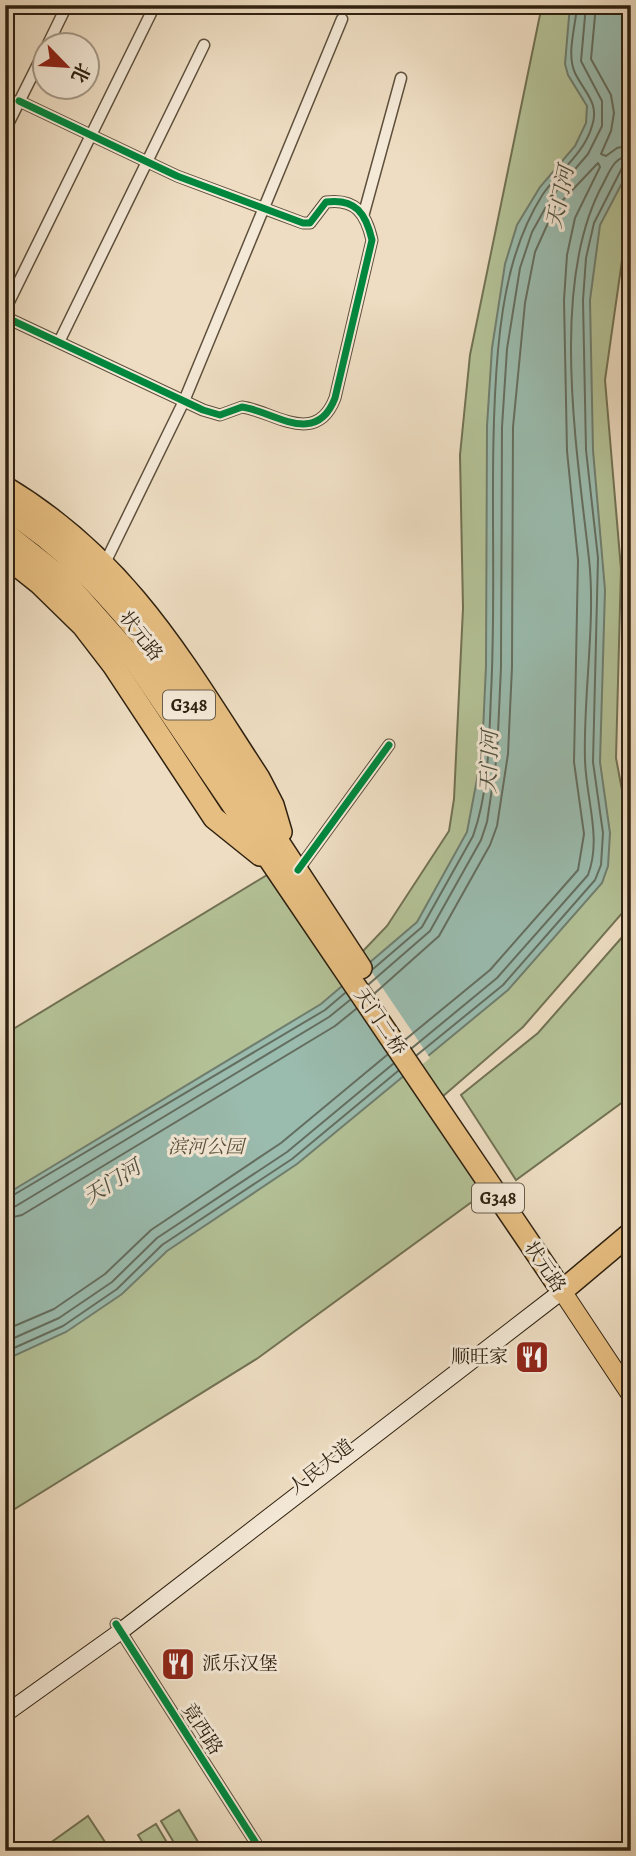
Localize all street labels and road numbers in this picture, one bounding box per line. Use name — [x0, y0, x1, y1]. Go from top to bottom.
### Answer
street label: 状元路 — [113, 606, 169, 666]
road number: G348 — [163, 690, 215, 720]
street label: 天门二桥 — [348, 983, 412, 1061]
road number: G348 — [472, 1184, 524, 1212]
street label: 状元路 — [518, 1236, 572, 1298]
street label: 人民大道 — [283, 1433, 359, 1501]
street label: 竟西路 — [176, 1698, 228, 1760]

